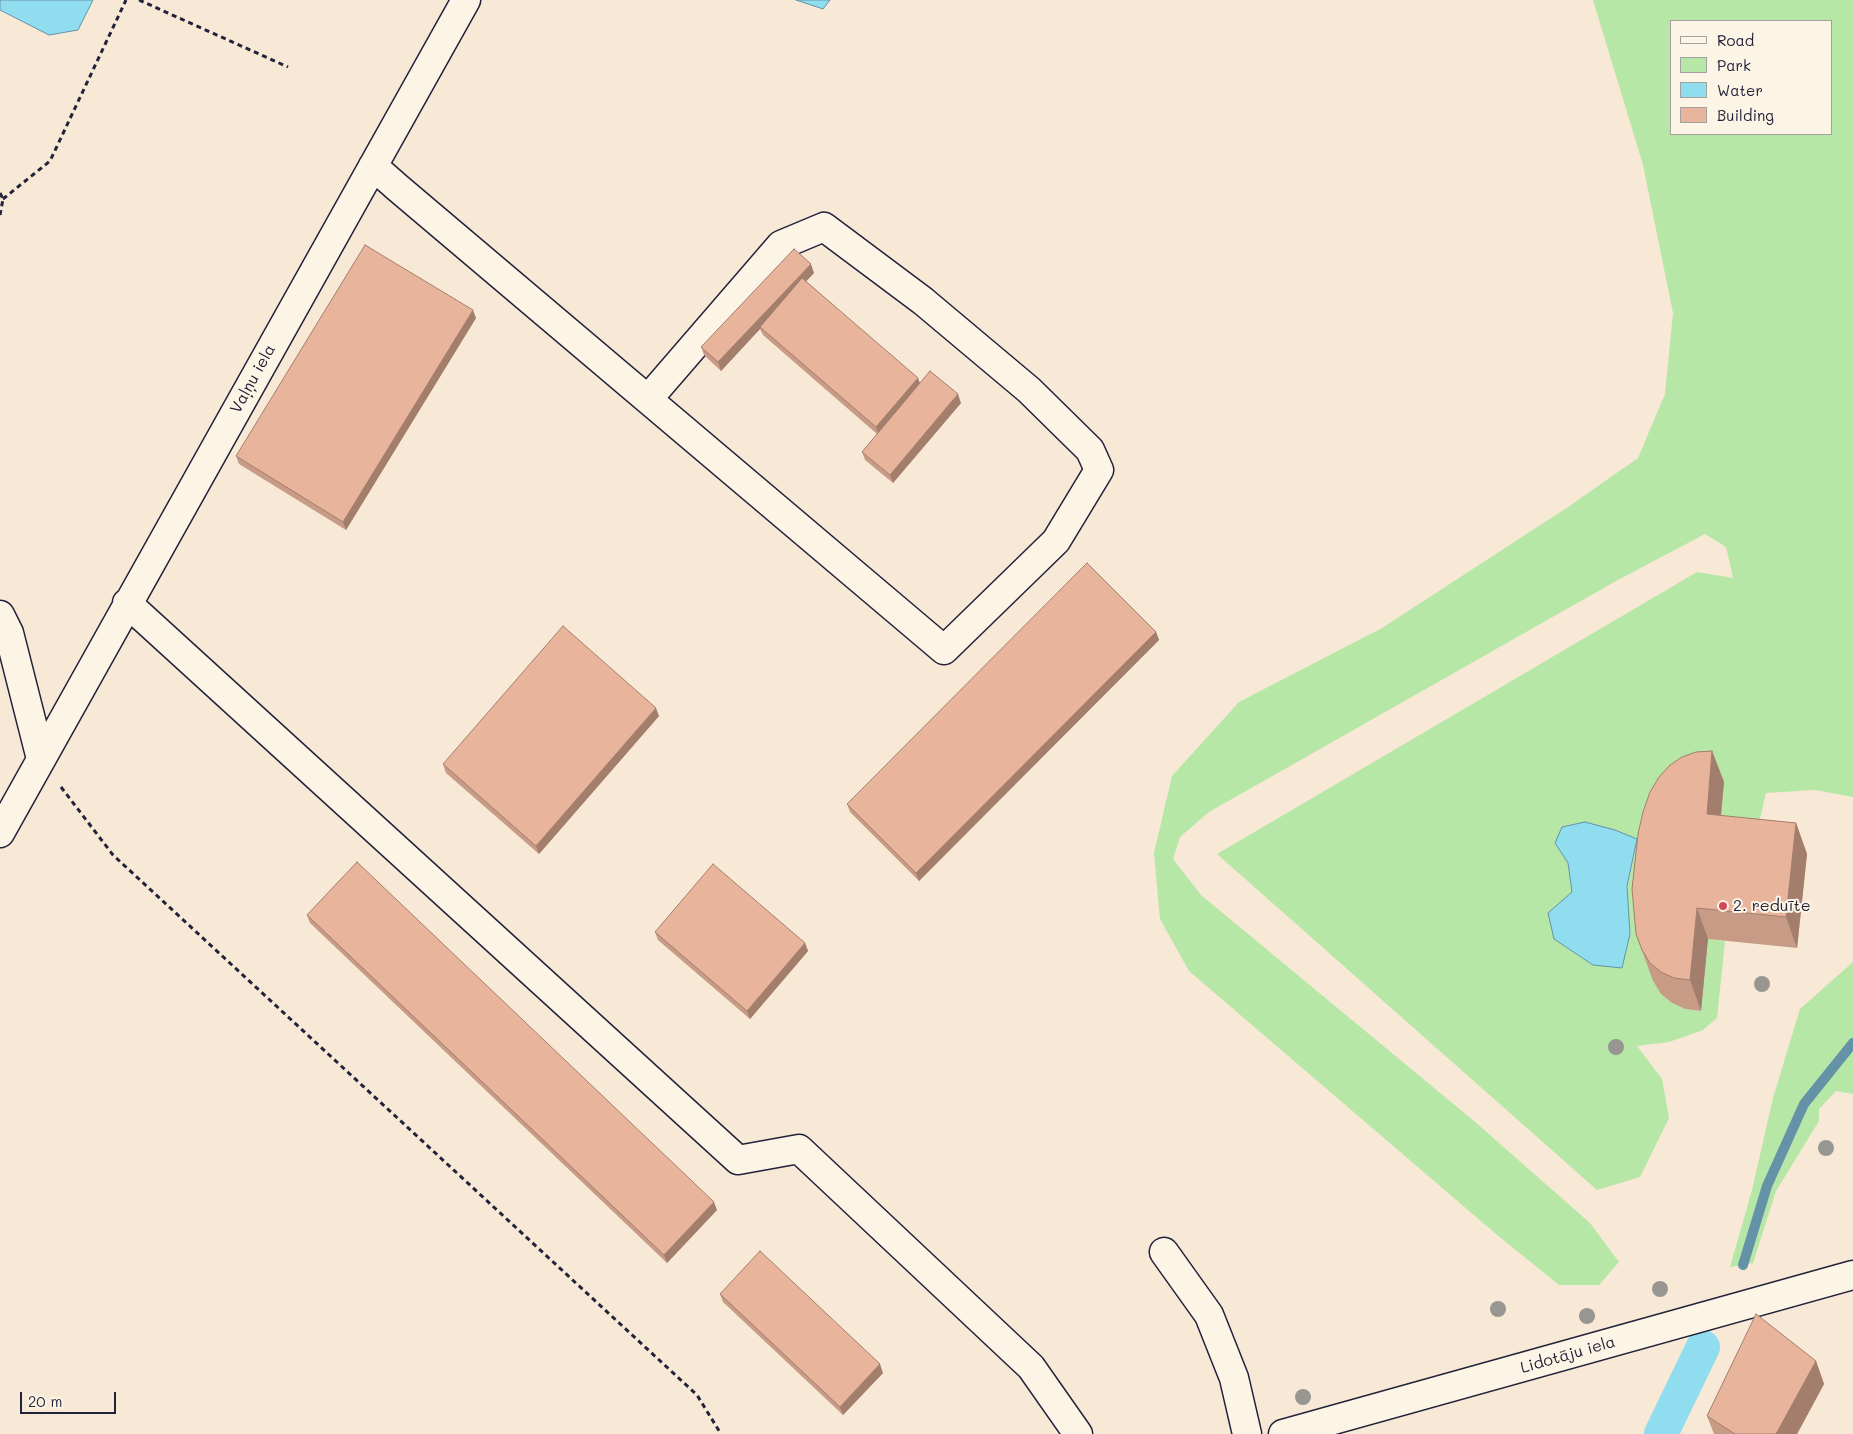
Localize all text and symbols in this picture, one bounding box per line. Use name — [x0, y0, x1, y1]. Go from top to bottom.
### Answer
legend — [1670, 20, 1833, 135]
text: Road — [1717, 30, 1754, 50]
text: Park — [1717, 55, 1751, 75]
text: Water — [1717, 80, 1763, 100]
text: Building — [1717, 105, 1774, 125]
street label: Vaļņu iela — [226, 341, 280, 417]
place label: 2. reduīte — [1733, 896, 1811, 916]
marker: 2. reduīte — [1717, 900, 1729, 912]
street label: Lidotāju iela — [1518, 1332, 1618, 1378]
scale bar — [22, 1382, 119, 1414]
text: 20 m — [28, 1391, 62, 1411]

